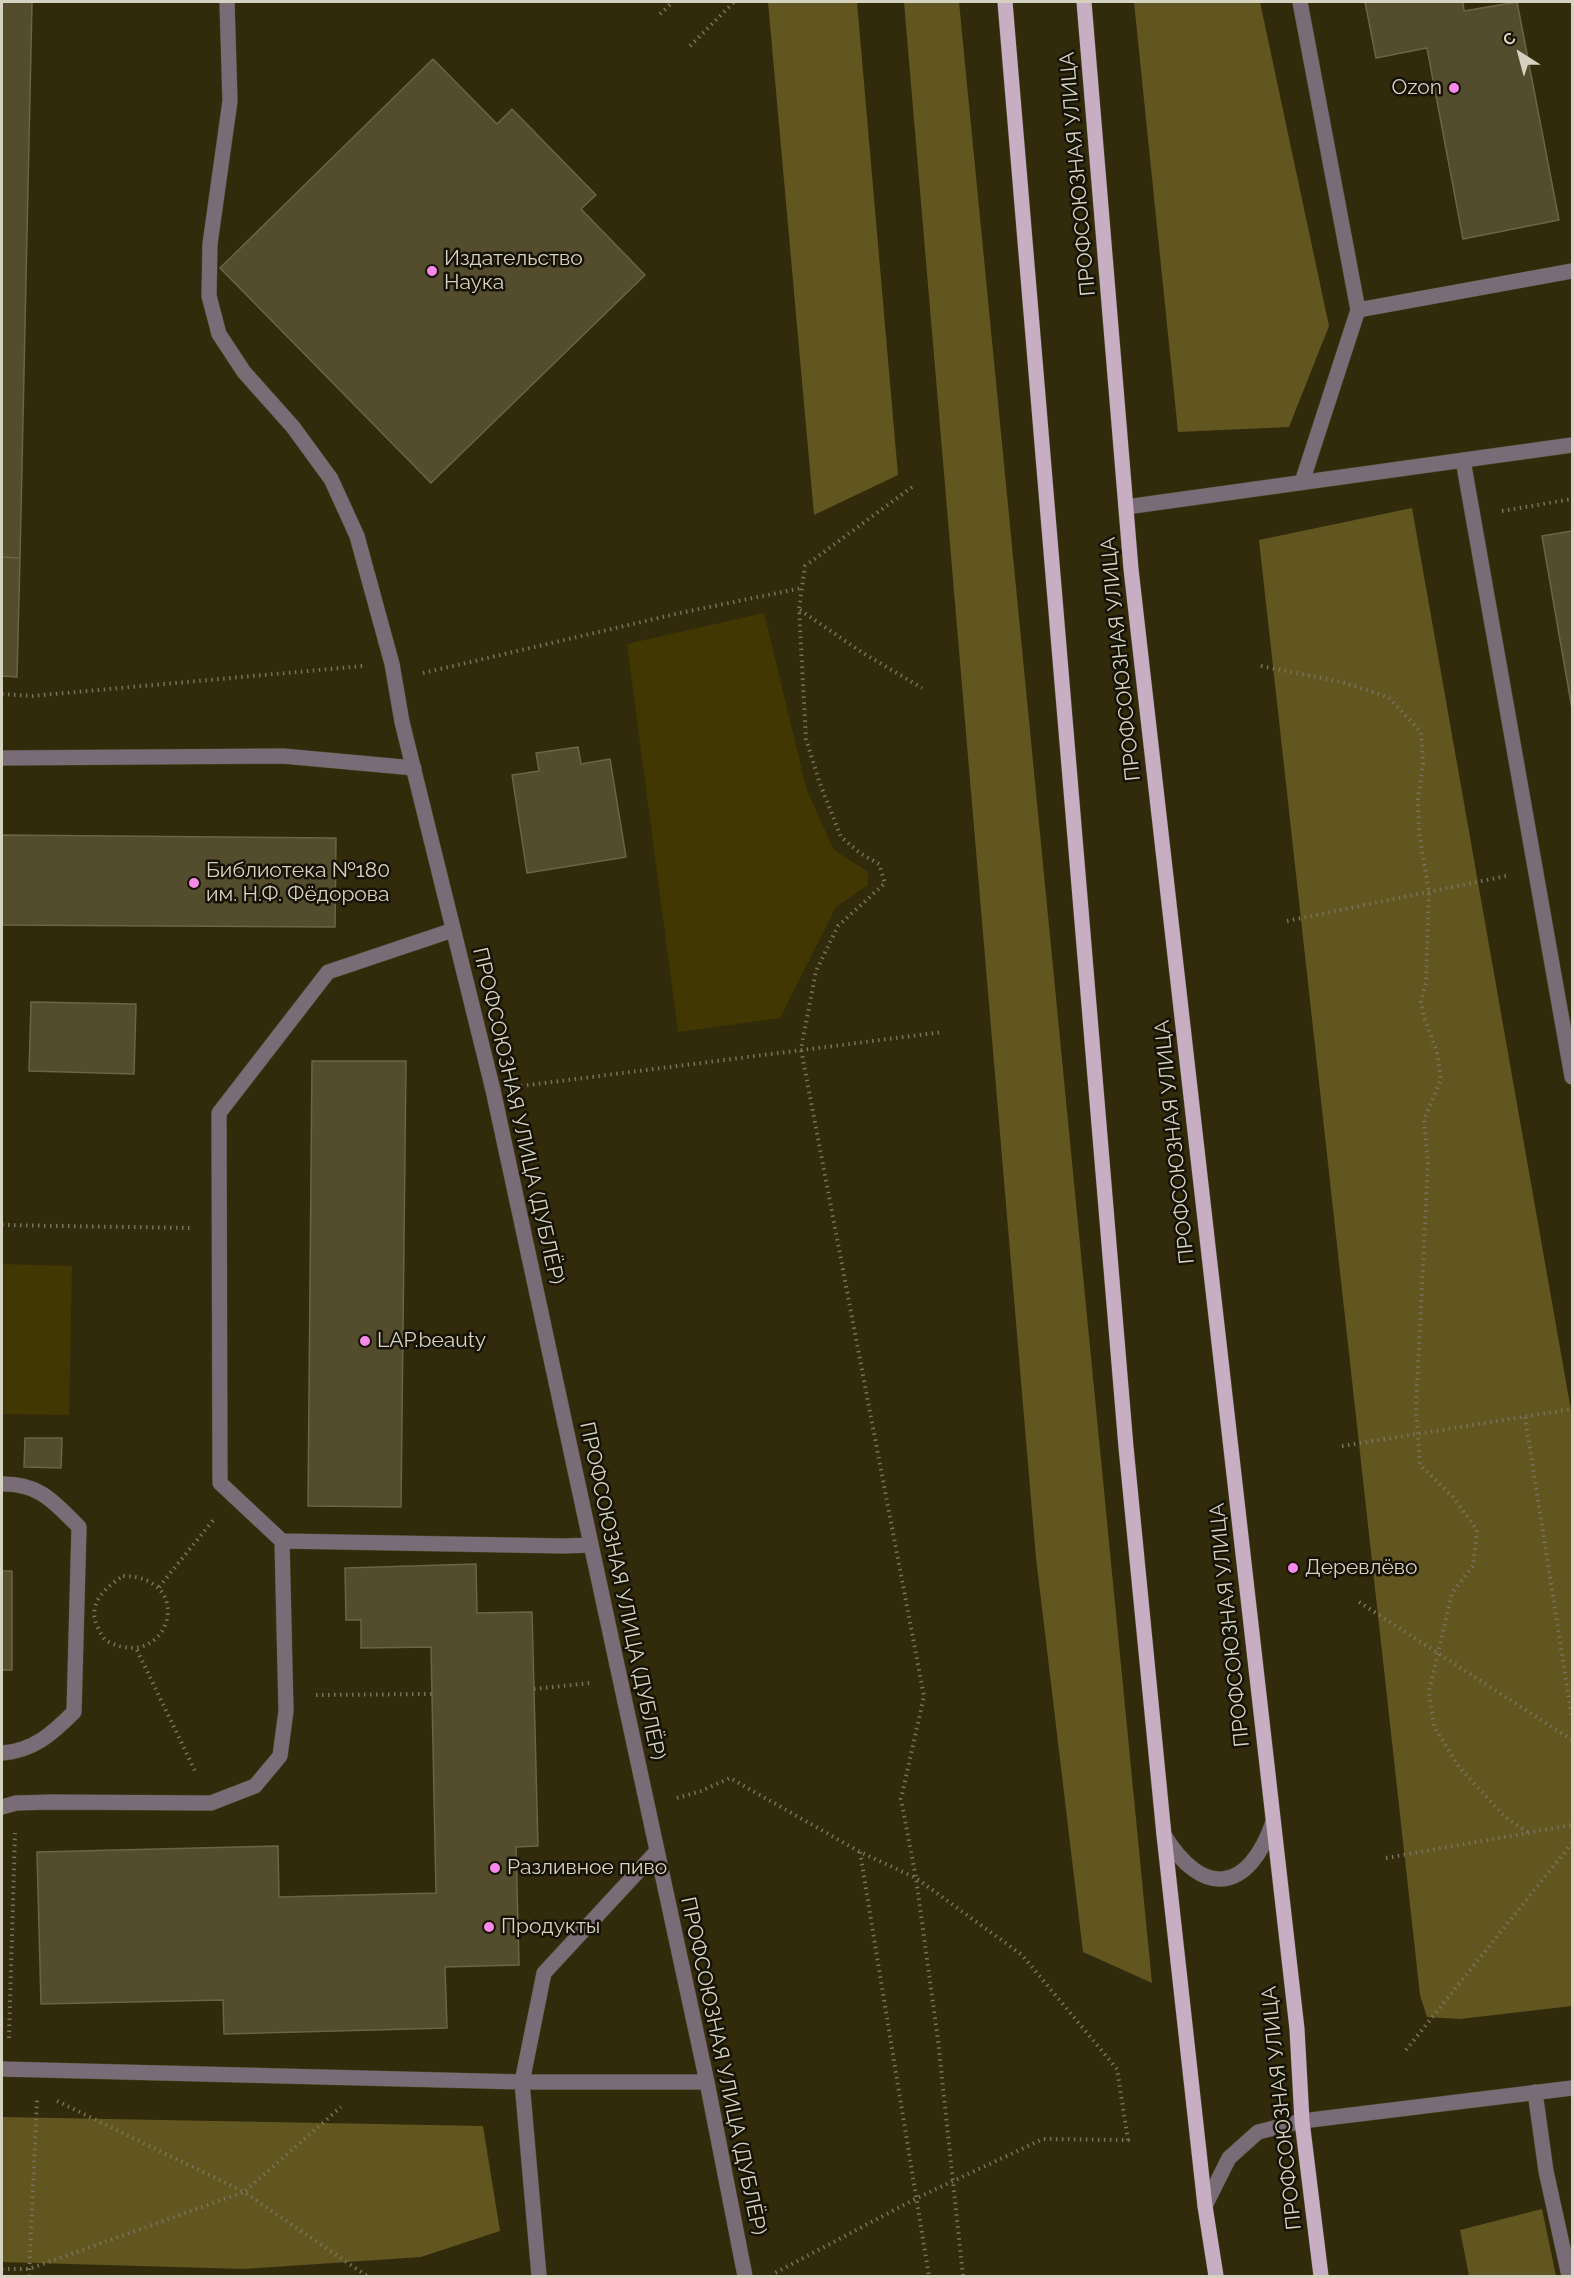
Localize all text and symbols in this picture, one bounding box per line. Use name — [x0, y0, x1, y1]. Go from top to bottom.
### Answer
north arrow — [1490, 24, 1550, 84]
text: С — [1499, 28, 1519, 50]
street label: ПРОФСОЮЗНАЯ УЛИЦА — [1055, 51, 1101, 297]
place label: Ozon — [1391, 75, 1442, 101]
marker: Ozon — [1447, 81, 1461, 95]
place label: Издательство Наука — [444, 246, 583, 296]
marker: Издательство Наука — [425, 264, 439, 278]
street label: ПРОФСОЮЗНАЯ УЛИЦА — [1096, 536, 1146, 782]
place label: Библиотека №180 им. Н.Ф. Фёдорова — [206, 858, 390, 908]
marker: Библиотека №180 им. Н.Ф. Фёдорова — [187, 876, 201, 890]
street label: ПРОФСОЮЗНАЯ УЛИЦА (ДУБЛЁР) — [467, 945, 569, 1287]
street label: ПРОФСОЮЗНАЯ УЛИЦА — [1150, 1019, 1200, 1265]
place label: LAP.beauty — [377, 1328, 486, 1354]
marker: LAP.beauty — [358, 1334, 372, 1348]
street label: ПРОФСОЮЗНАЯ УЛИЦА (ДУБЛЁР) — [574, 1420, 670, 1762]
street label: ПРОФСОЮЗНАЯ УЛИЦА — [1205, 1502, 1255, 1748]
place label: Деревлёво — [1305, 1555, 1418, 1581]
marker: Деревлёво — [1286, 1561, 1300, 1575]
place label: Разливное пиво — [507, 1855, 667, 1881]
marker: Разливное пиво — [488, 1861, 502, 1875]
street label: ПРОФСОЮЗНАЯ УЛИЦА (ДУБЛЁР) — [675, 1895, 771, 2237]
place label: Продукты — [501, 1914, 600, 1940]
marker: Продукты — [482, 1920, 496, 1934]
street label: ПРОФСОЮЗНАЯ УЛИЦА — [1257, 1985, 1307, 2231]

